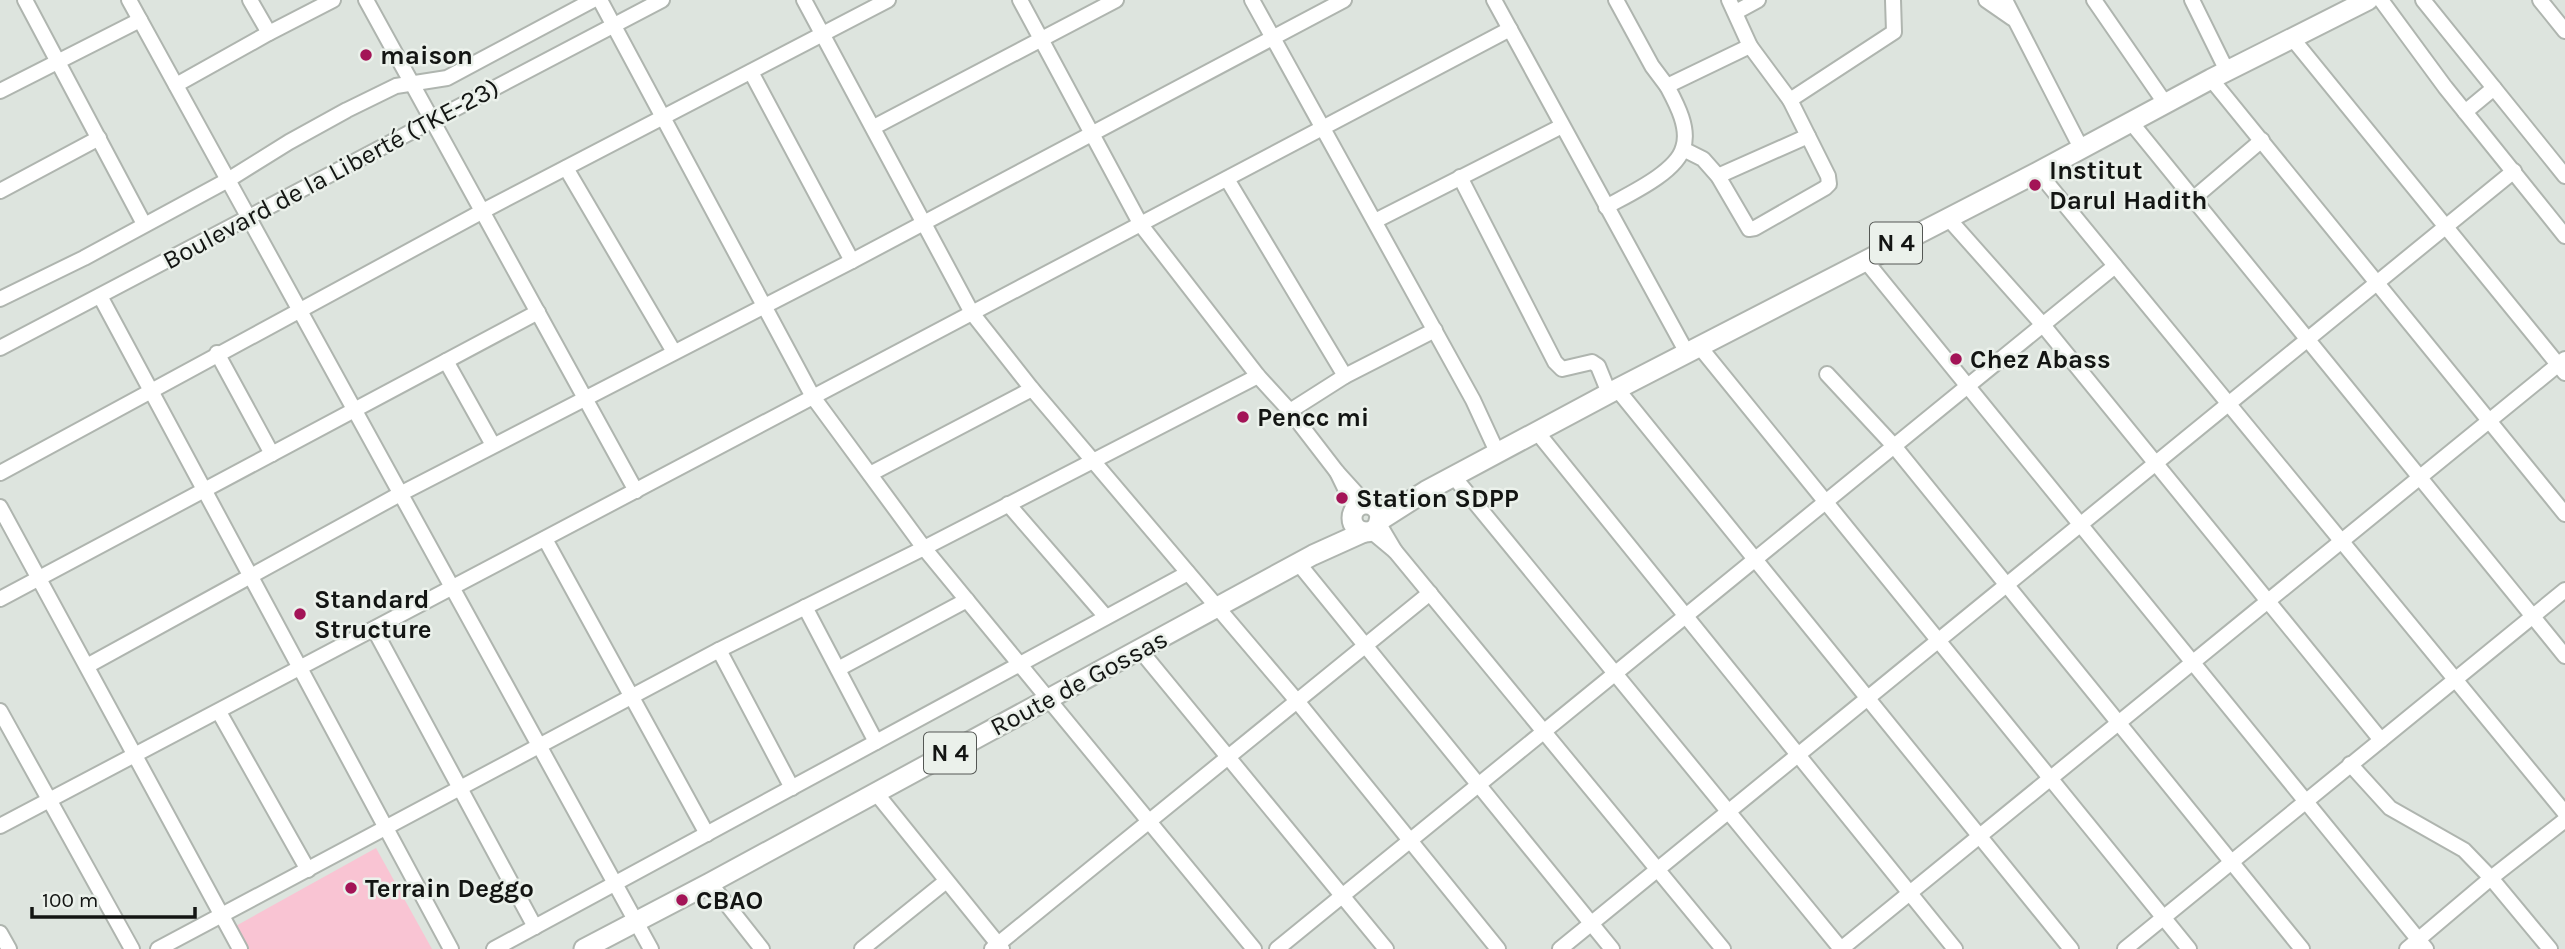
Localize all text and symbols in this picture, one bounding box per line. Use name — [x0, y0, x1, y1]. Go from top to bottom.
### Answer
place label: maison — [380, 40, 473, 71]
marker: maison — [358, 47, 374, 63]
street label: Boulevard de la Liberté (TKE-23) — [157, 72, 505, 276]
place label: Institut Darul Hadith — [2049, 155, 2208, 216]
marker: Institut Darul Hadith — [2027, 177, 2043, 193]
road number: N 4 — [1870, 223, 1922, 264]
place label: Chez Abass — [1970, 344, 2111, 375]
marker: Chez Abass — [1948, 351, 1964, 367]
place label: Pencc mi — [1257, 402, 1369, 433]
marker: Pencc mi — [1235, 409, 1251, 425]
place label: Station SDPP — [1356, 483, 1519, 514]
marker: Station SDPP — [1334, 490, 1350, 506]
place label: Standard Structure — [314, 584, 432, 645]
marker: Standard Structure — [292, 606, 308, 622]
street label: Route de Gossas — [985, 623, 1173, 743]
road number: N 4 — [924, 732, 976, 774]
place label: Terrain Deggo — [365, 873, 534, 904]
scale bar — [32, 876, 194, 920]
marker: Terrain Deggo — [343, 880, 359, 896]
place label: CBAO — [696, 885, 763, 916]
text: 100 m — [42, 888, 99, 912]
marker: CBAO — [674, 892, 690, 908]

